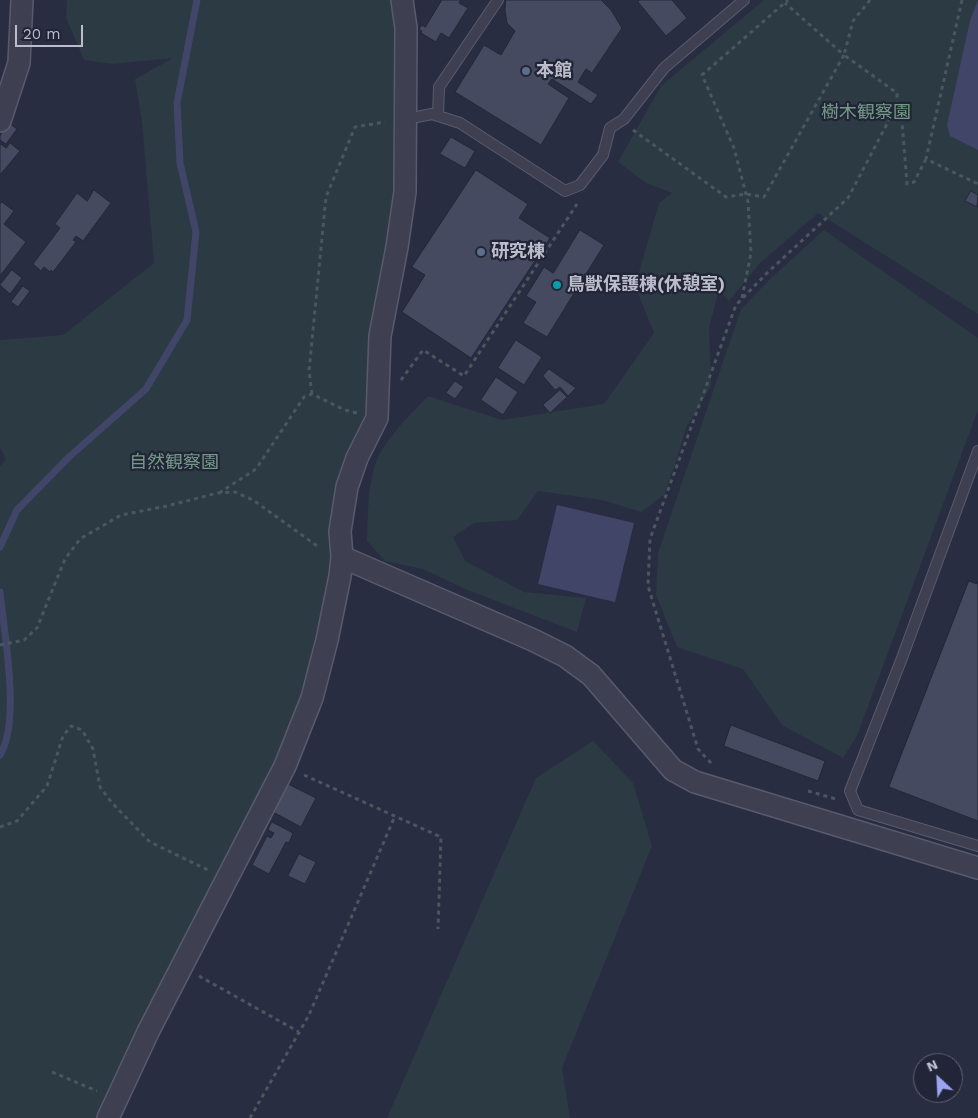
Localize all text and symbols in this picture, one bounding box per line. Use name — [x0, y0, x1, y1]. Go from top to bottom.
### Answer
scale bar — [18, 15, 85, 47]
text: 20 m — [23, 25, 61, 43]
place label: 本館 — [536, 60, 572, 82]
marker: 本館 — [520, 65, 532, 77]
park label: 樹木観察園 — [821, 102, 911, 124]
place label: 研究棟 — [491, 241, 545, 263]
marker: 研究棟 — [475, 246, 487, 258]
place label: 鳥獣保護棟(休憩室) — [567, 274, 725, 296]
marker: 鳥獣保護棟(休憩室) — [551, 279, 563, 291]
park label: 自然観察園 — [129, 452, 219, 474]
north arrow — [913, 1053, 963, 1103]
text: N — [924, 1056, 940, 1075]

